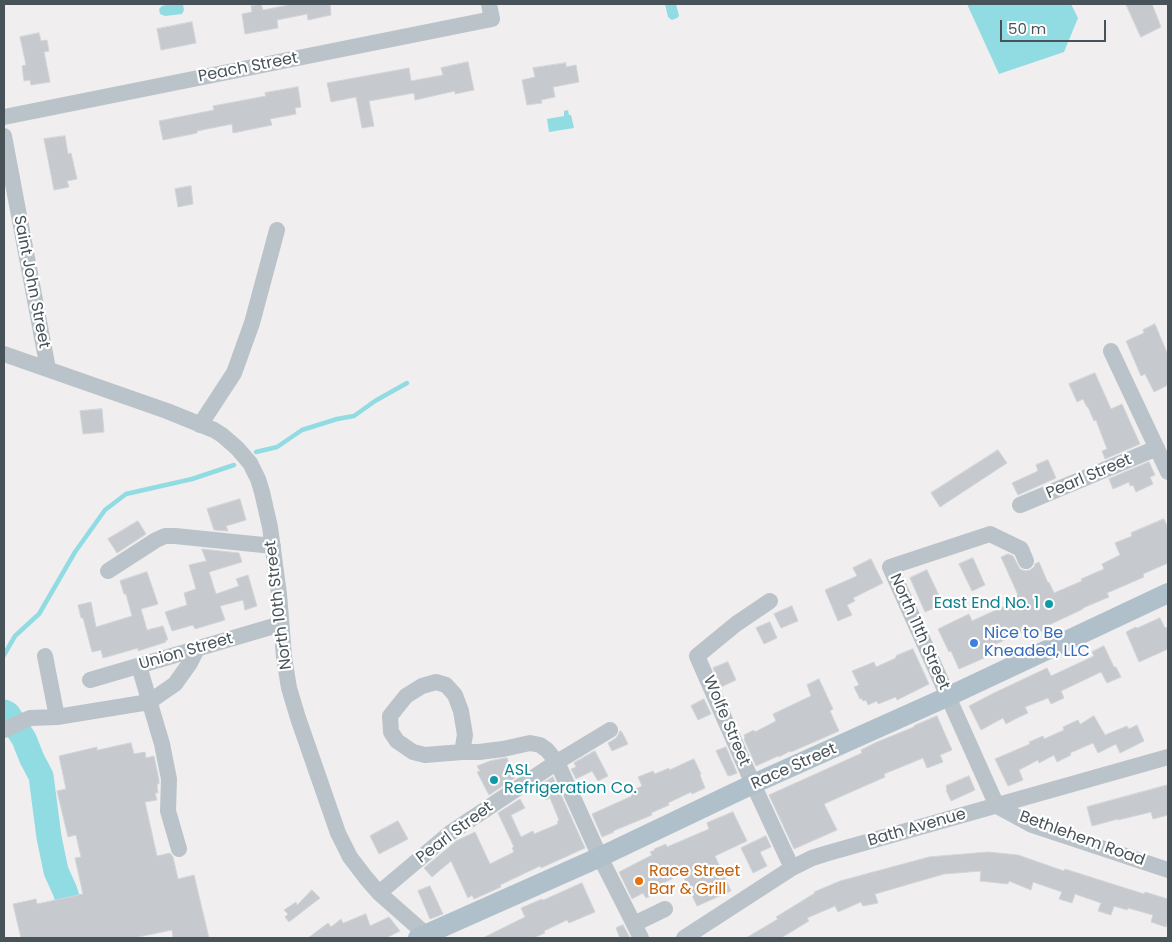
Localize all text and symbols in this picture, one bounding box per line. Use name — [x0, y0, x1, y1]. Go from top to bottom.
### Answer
scale bar — [1002, 10, 1108, 42]
text: 50 m — [1008, 18, 1046, 39]
street label: Peach Street — [197, 49, 299, 87]
street label: Saint John Street — [9, 214, 53, 350]
street label: Pearl Street — [1043, 450, 1135, 504]
street label: North 10th Street — [262, 539, 296, 671]
street label: North 11th Street — [885, 571, 953, 693]
place label: East End No. 1 — [934, 594, 1039, 614]
marker: East End No. 1 — [1043, 598, 1055, 610]
place label: Nice to Be Kneaded, LLC — [984, 624, 1090, 662]
street label: Union Street — [137, 629, 235, 675]
marker: Nice to Be Kneaded, LLC — [968, 637, 980, 649]
street label: Wolfe Street — [698, 673, 754, 769]
street label: Race Street — [748, 740, 840, 794]
place label: ASL Refrigeration Co. — [504, 761, 637, 799]
marker: ASL Refrigeration Co. — [488, 774, 500, 786]
street label: Pearl Street — [413, 798, 497, 868]
street label: Bath Avenue — [866, 805, 968, 851]
street label: Bethlehem Road — [1017, 807, 1147, 871]
place label: Race Street Bar & Grill — [649, 862, 740, 900]
marker: Race Street Bar & Grill — [633, 875, 645, 887]

